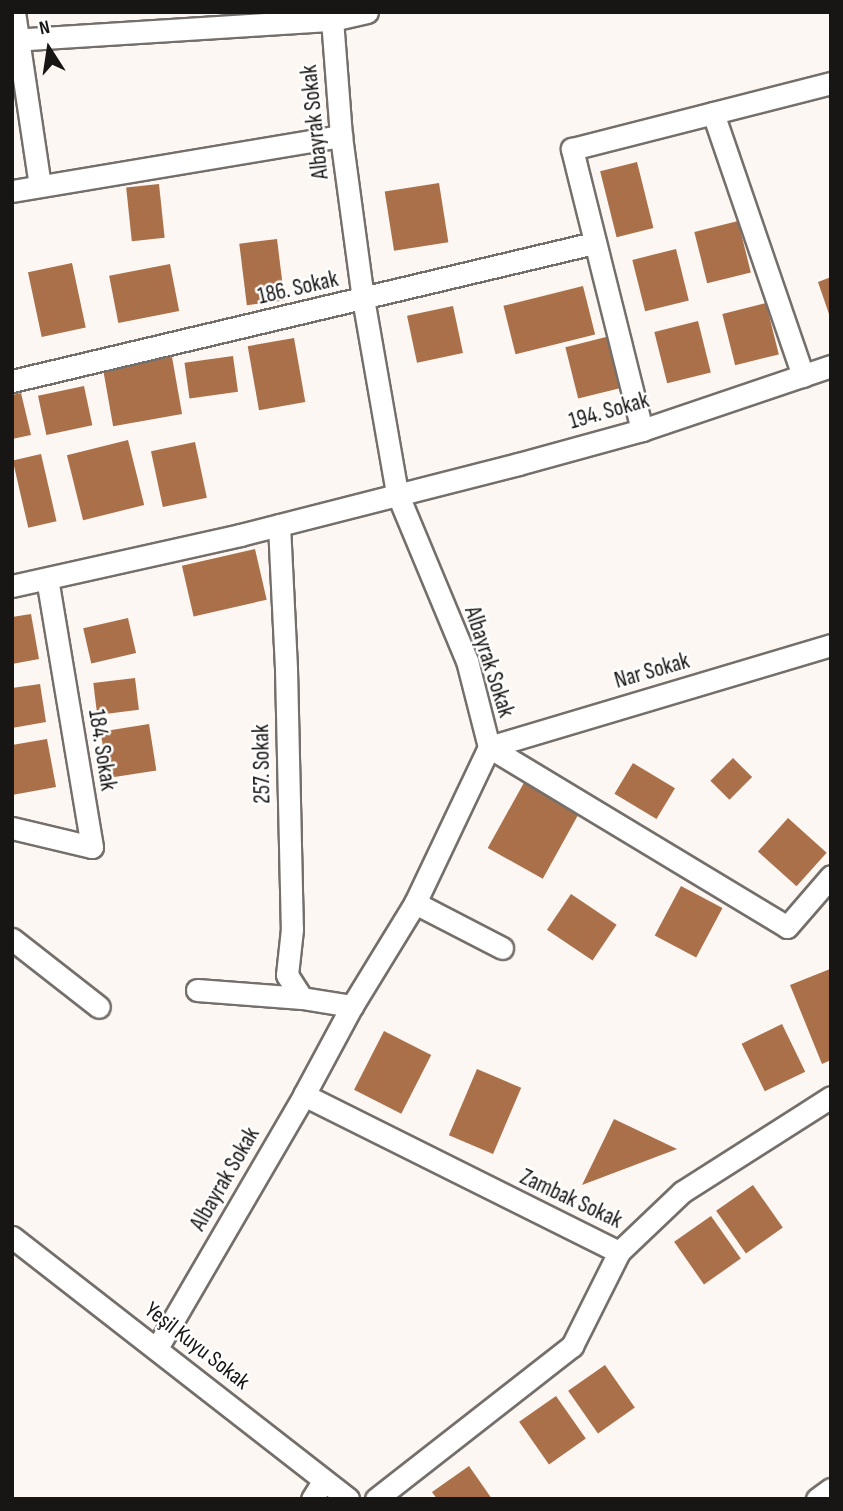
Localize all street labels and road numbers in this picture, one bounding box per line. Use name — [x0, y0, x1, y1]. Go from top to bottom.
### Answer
street label: Albayrak Sokak — [295, 63, 335, 181]
street label: 186. Sokak — [255, 265, 341, 311]
street label: 194. Sokak — [566, 386, 652, 436]
street label: Albayrak Sokak — [458, 603, 520, 721]
street label: Nar Sokak — [611, 647, 693, 695]
street label: 184. Sokak — [82, 707, 122, 793]
street label: 257. Sokak — [248, 724, 276, 804]
street label: Albayrak Sokak — [184, 1122, 266, 1236]
street label: Zambak Sokak — [516, 1163, 626, 1235]
street label: Yeşil Kuyu Sokak — [139, 1296, 255, 1396]

